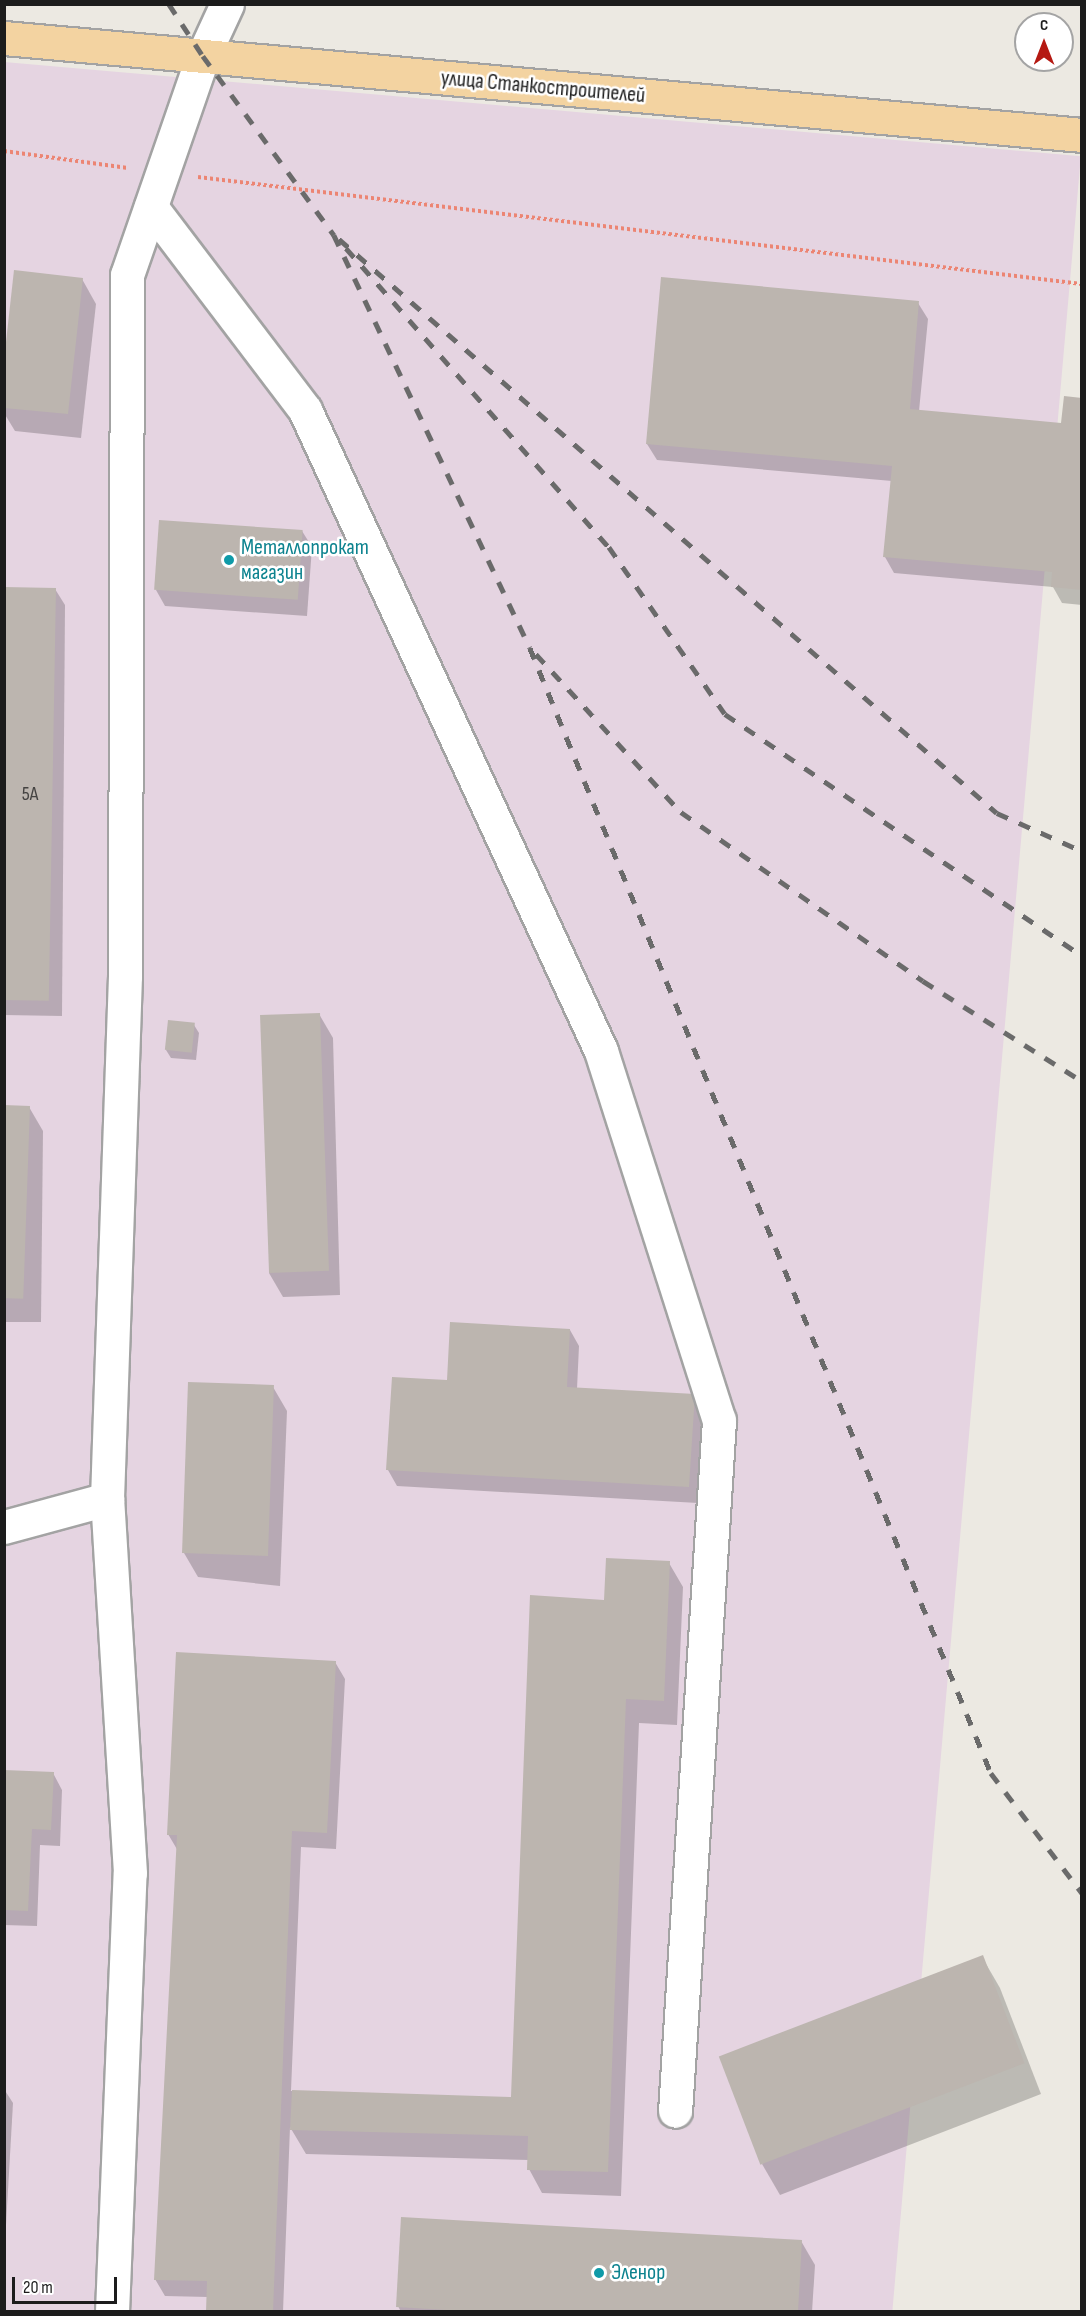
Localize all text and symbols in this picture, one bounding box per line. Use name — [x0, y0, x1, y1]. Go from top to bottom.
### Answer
north arrow — [1014, 12, 1074, 72]
text: С — [1040, 16, 1048, 35]
street label: улица Станкостроителей — [440, 65, 646, 109]
place label: Металлопрокат магазин — [241, 534, 369, 586]
marker: Металлопрокат магазин — [222, 553, 236, 567]
house number: 5А — [22, 782, 38, 806]
place label: Эленор — [611, 2260, 665, 2286]
scale bar — [15, 2265, 120, 2303]
marker: Эленор — [592, 2266, 606, 2280]
text: 20 m — [23, 2277, 53, 2298]

